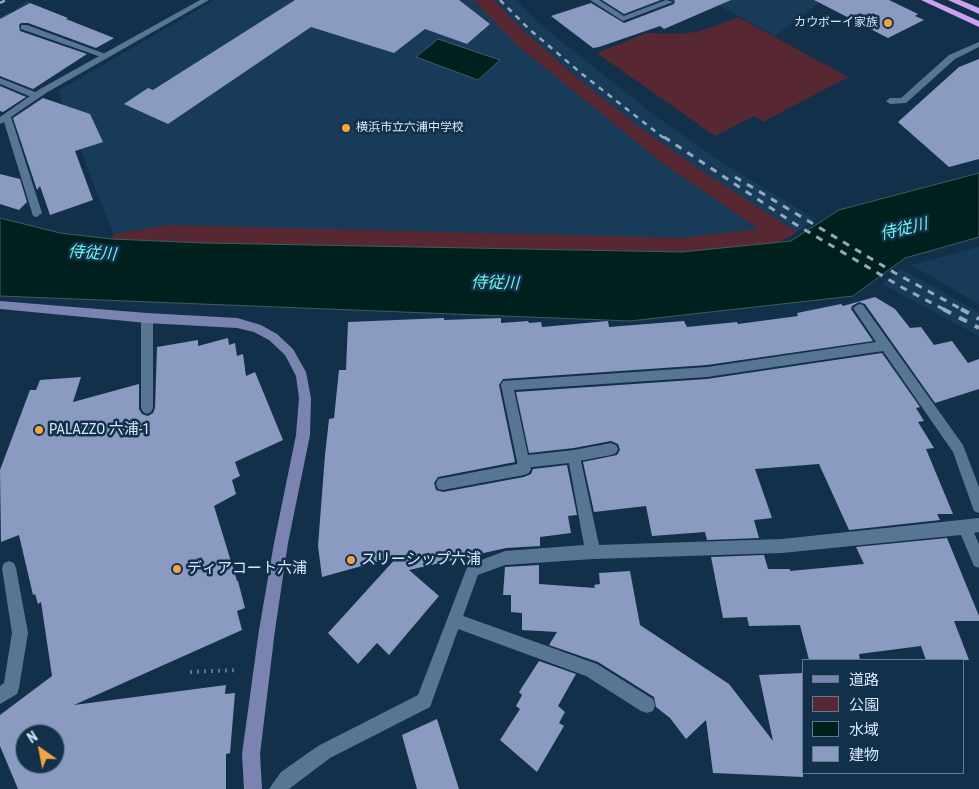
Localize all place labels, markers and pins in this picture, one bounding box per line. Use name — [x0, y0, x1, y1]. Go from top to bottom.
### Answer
place label: カウボーイ家族 — [794, 16, 878, 30]
marker: カウボーイ家族 — [882, 17, 894, 29]
place label: 横浜市立六浦中学校 — [356, 121, 464, 135]
marker: 横浜市立六浦中学校 — [340, 122, 352, 134]
place label: PALAZZO 六浦-1 — [49, 421, 150, 439]
marker: PALAZZO 六浦-1 — [33, 424, 45, 436]
place label: スリーシップ六浦 — [361, 551, 481, 569]
marker: スリーシップ六浦 — [345, 554, 357, 566]
place label: ディアコート六浦 — [187, 560, 307, 578]
marker: ディアコート六浦 — [171, 563, 183, 575]

